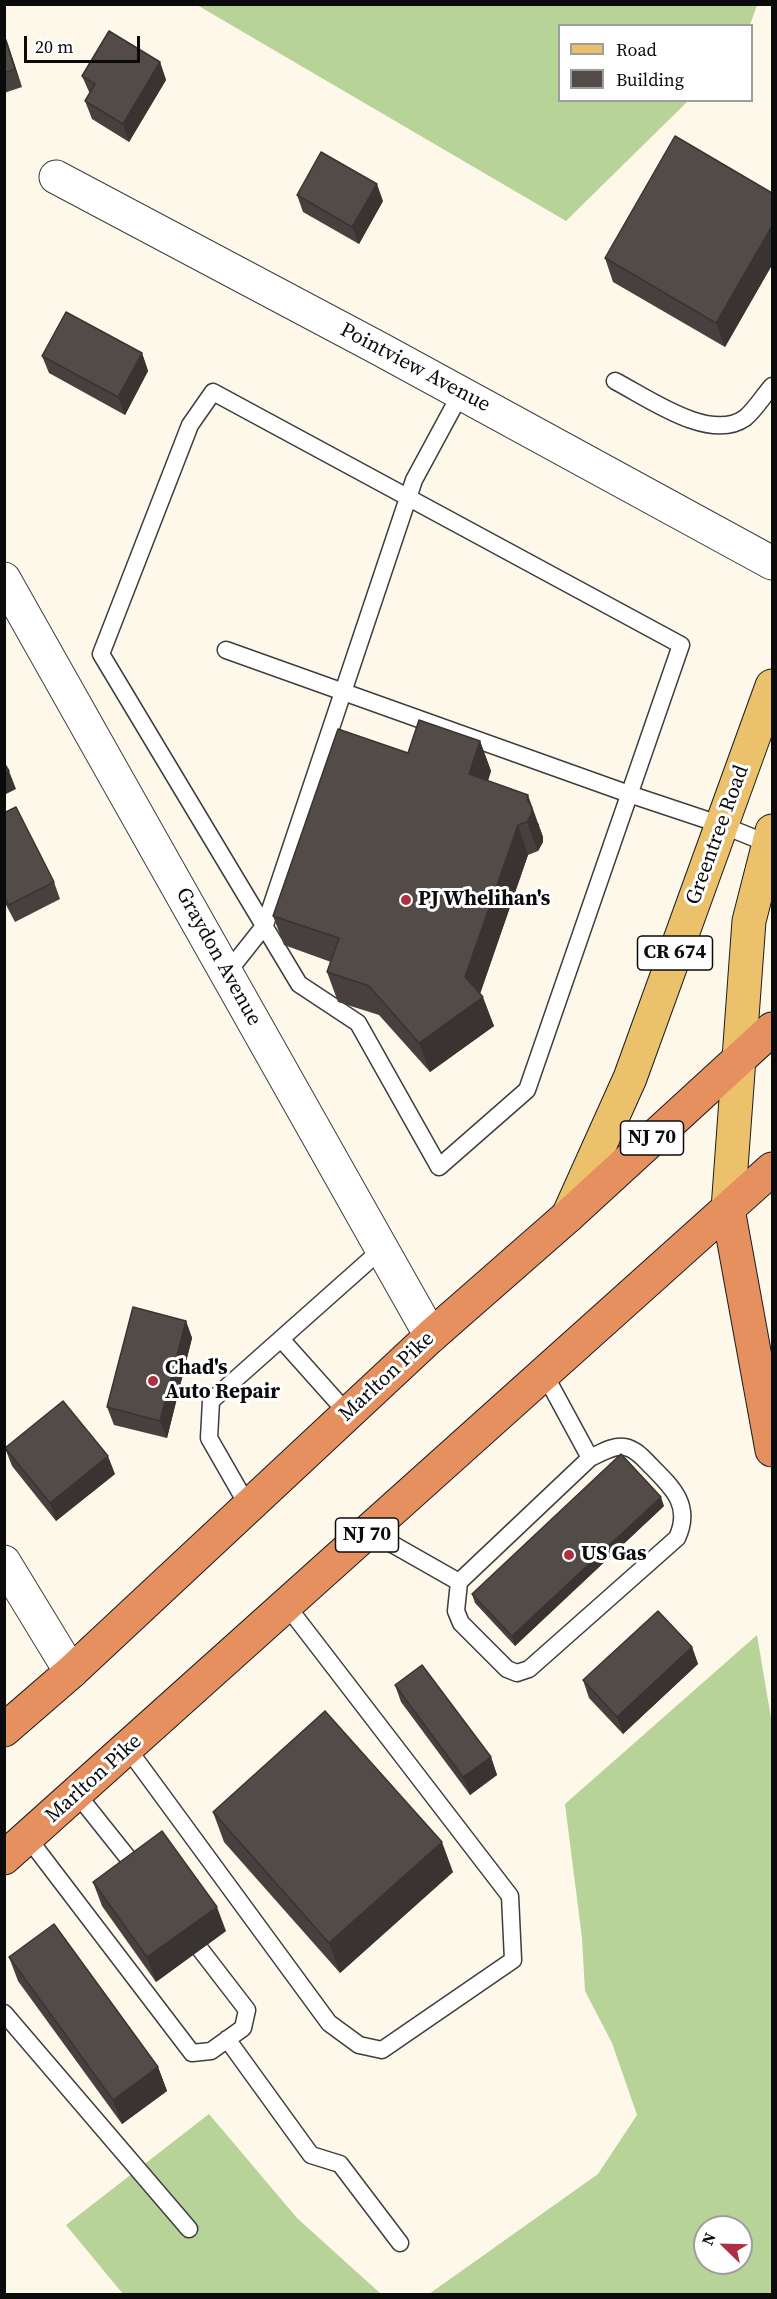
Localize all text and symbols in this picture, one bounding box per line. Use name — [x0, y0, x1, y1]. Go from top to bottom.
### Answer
scale bar — [27, 24, 142, 62]
legend — [558, 24, 753, 102]
text: 20 m — [35, 34, 73, 59]
text: Road — [616, 37, 657, 62]
text: Building — [616, 67, 684, 92]
street label: Pointview Avenue — [336, 318, 494, 418]
street label: Greentree Road — [681, 762, 755, 908]
street label: Graydon Avenue — [170, 884, 266, 1030]
place label: PJ Whelihan's — [418, 887, 550, 913]
marker: PJ Whelihan's — [399, 893, 413, 907]
road number: CR 674 — [638, 936, 712, 970]
road number: NJ 70 — [620, 1121, 684, 1155]
street label: Marlton Pike — [334, 1327, 440, 1427]
place label: Chad's Auto Repair — [165, 1356, 280, 1406]
marker: Chad's Auto Repair — [146, 1374, 160, 1388]
road number: NJ 70 — [336, 1518, 398, 1552]
place label: US Gas — [581, 1542, 647, 1568]
marker: US Gas — [562, 1548, 576, 1562]
street label: Marlton Pike — [41, 1729, 147, 1829]
north arrow — [693, 2215, 753, 2275]
text: N — [696, 2229, 721, 2248]

